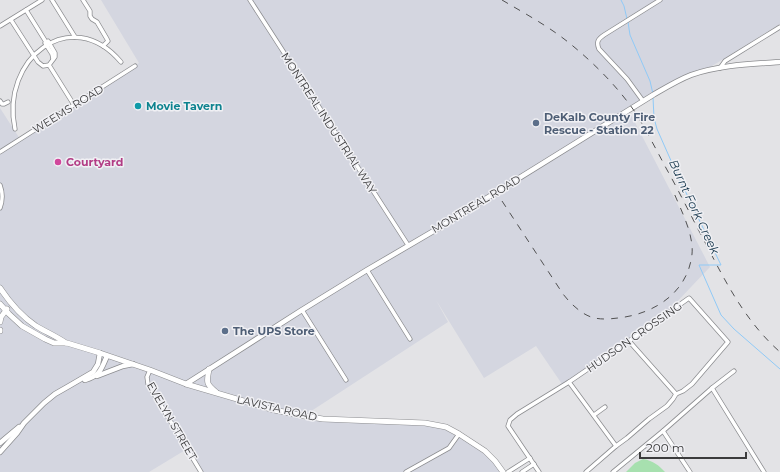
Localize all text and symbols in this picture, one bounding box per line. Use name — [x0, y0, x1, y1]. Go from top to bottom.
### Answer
street label: MONTREAL INDUSTRIAL WAY — [278, 50, 380, 196]
street label: WEEMS ROAD — [30, 82, 106, 136]
place label: Movie Tavern — [146, 99, 222, 113]
marker: Movie Tavern — [133, 101, 143, 111]
place label: DeKalb County Fire Rescue - Station 22 — [544, 110, 655, 137]
marker: DeKalb County Fire Rescue - Station 22 — [531, 118, 541, 128]
place label: Courtyard — [66, 155, 123, 169]
marker: Courtyard — [53, 157, 63, 167]
water label: Burnt Fork Creek — [666, 157, 723, 257]
street label: MONTREAL ROAD — [429, 172, 523, 236]
street label: HUDSON CROSSING — [583, 299, 685, 375]
place label: The UPS Store — [233, 324, 315, 338]
marker: The UPS Store — [220, 326, 230, 336]
street label: EVELYN STREET — [144, 379, 201, 463]
street label: LAVISTA ROAD — [235, 392, 319, 424]
scale bar — [640, 434, 746, 460]
text: 200 m — [646, 440, 685, 455]

